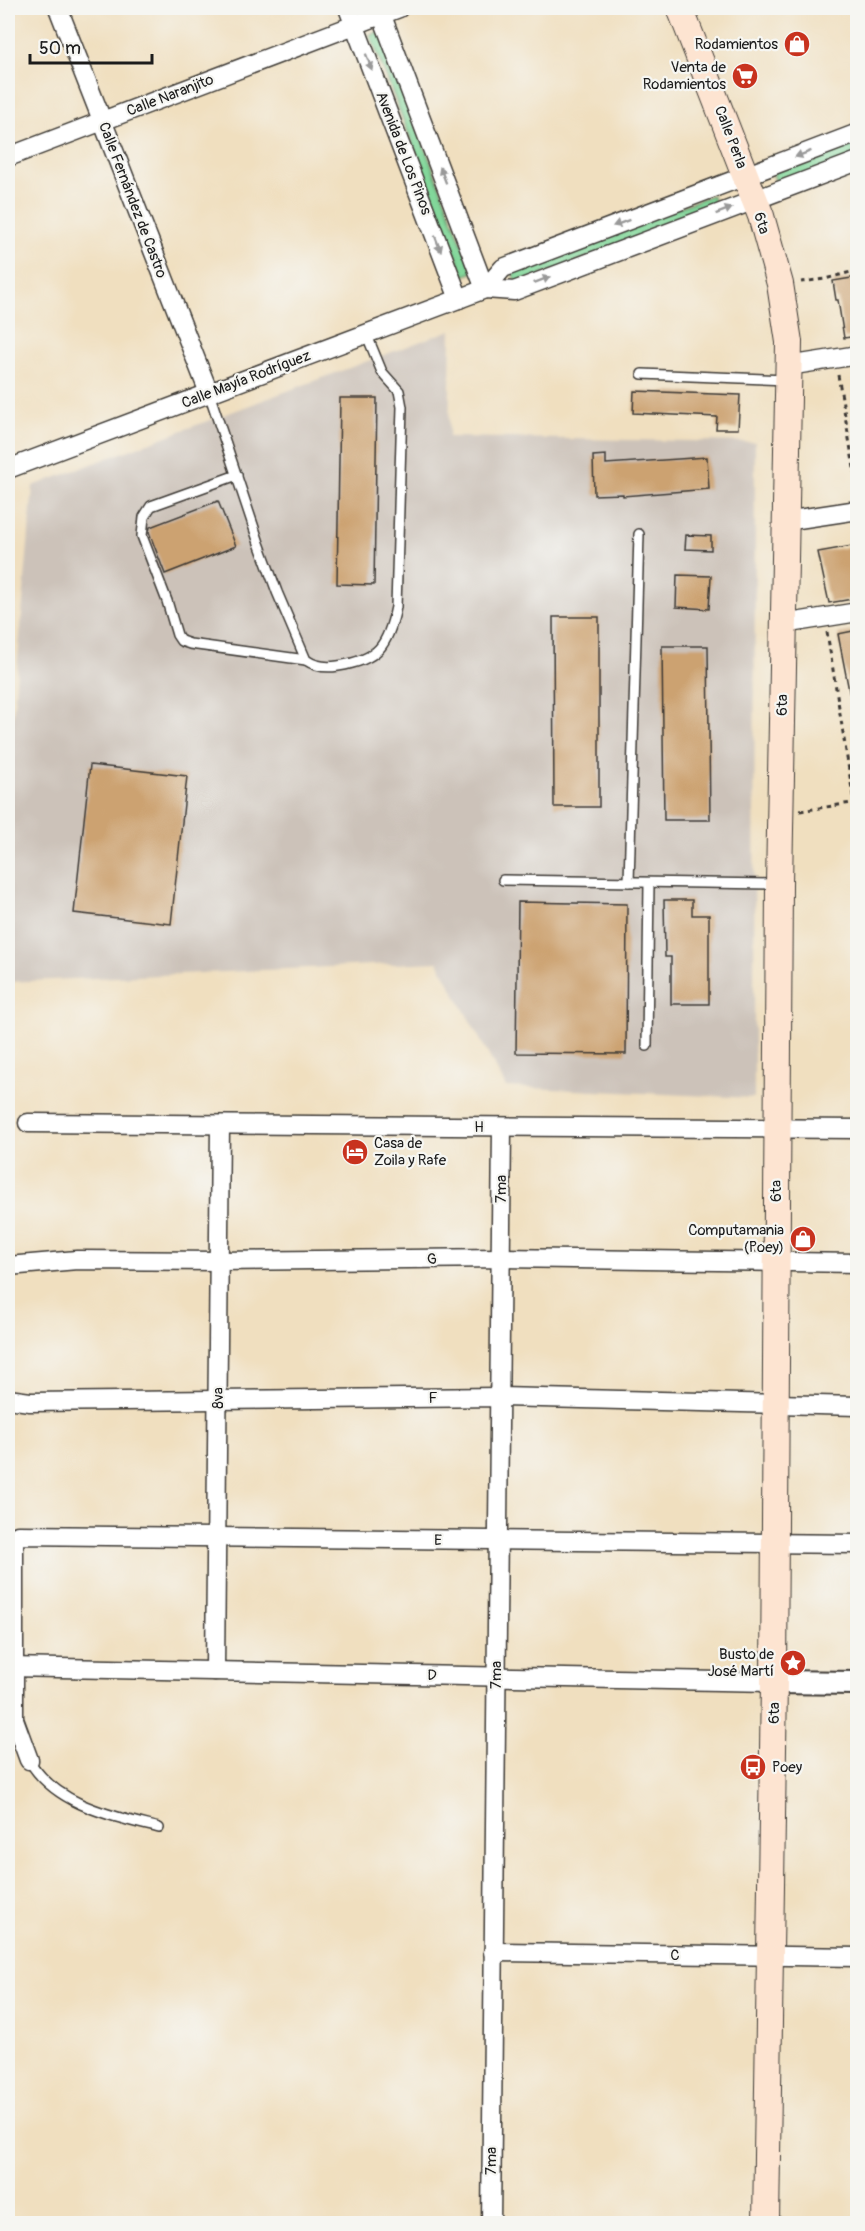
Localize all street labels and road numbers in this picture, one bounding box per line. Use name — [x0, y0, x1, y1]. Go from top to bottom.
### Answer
street label: Calle Naranjito — [124, 70, 216, 121]
street label: Avenida de Los Pinos — [371, 89, 436, 218]
street label: Calle Perla — [710, 103, 751, 171]
street label: Calle Fernández de Castro — [94, 119, 171, 281]
street label: 6ta — [749, 210, 774, 236]
street label: Calle Mayía Rodríguez — [179, 346, 314, 413]
street label: 6ta — [773, 694, 792, 716]
street label: H — [474, 1118, 484, 1137]
street label: 7ma — [492, 1175, 511, 1203]
street label: 6ta — [767, 1180, 786, 1202]
street label: G — [427, 1250, 437, 1269]
street label: 8va — [209, 1387, 228, 1409]
street label: F — [428, 1389, 438, 1408]
street label: E — [434, 1531, 442, 1550]
street label: 7ma — [487, 1661, 506, 1689]
street label: D — [427, 1666, 437, 1685]
street label: 6ta — [765, 1702, 784, 1724]
street label: C — [670, 1946, 680, 1965]
street label: 7ma — [482, 2147, 501, 2175]

